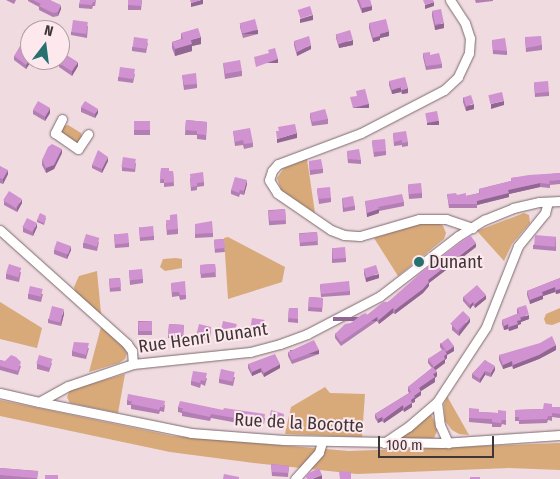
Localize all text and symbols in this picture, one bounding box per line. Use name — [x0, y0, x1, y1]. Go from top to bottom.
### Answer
north arrow — [20, 20, 70, 70]
text: N — [42, 22, 55, 40]
place label: Dunant — [429, 251, 483, 273]
marker: Dunant — [413, 256, 425, 268]
street label: Rue Henri Dunant — [137, 318, 269, 358]
street label: Rue de la Bocotte — [234, 409, 364, 437]
scale bar — [380, 426, 496, 458]
text: 100 m — [386, 436, 423, 454]

